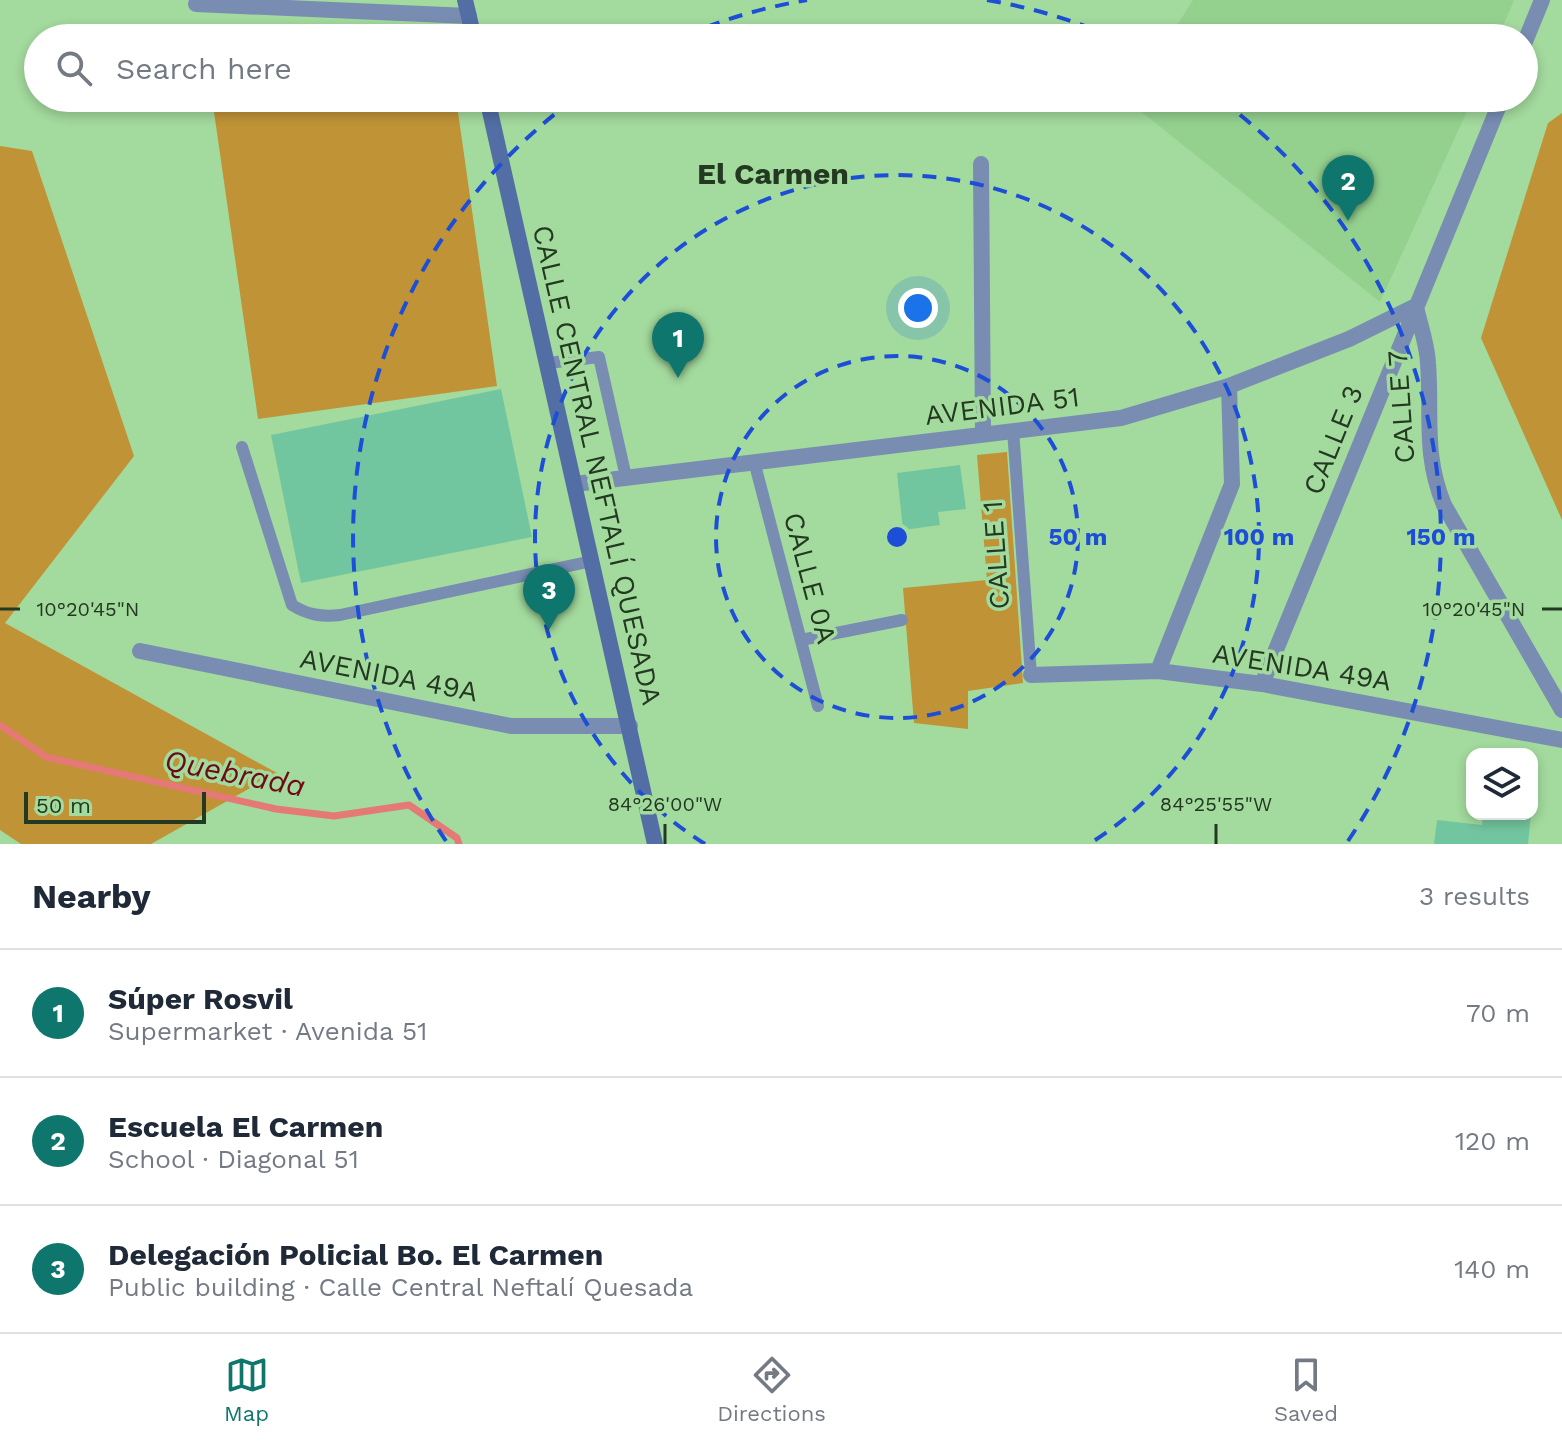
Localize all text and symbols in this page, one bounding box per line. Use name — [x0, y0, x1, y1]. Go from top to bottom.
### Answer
search box — [24, 24, 1538, 112]
icon: search — [52, 46, 96, 90]
text: Search here — [116, 51, 292, 86]
pin: 2 — [1322, 155, 1374, 221]
district label: El Carmen — [697, 156, 849, 191]
street label: CALLE CENTRAL NEFTALÍ QUESADA — [526, 222, 668, 708]
your location — [898, 288, 938, 328]
pin: 1 — [652, 312, 704, 378]
street label: CALLE 7 — [1381, 349, 1421, 465]
street label: AVENIDA 51 — [923, 380, 1081, 432]
street label: CALLE 3 — [1296, 381, 1370, 499]
street label: CALLE 1 — [976, 500, 1016, 610]
street label: CALLE 0A — [777, 509, 843, 647]
centre of rings — [883, 523, 911, 551]
text: 50 m — [1049, 523, 1107, 551]
text: 100 m — [1224, 523, 1294, 551]
text: 150 m — [1406, 523, 1476, 551]
pin: 3 — [523, 564, 575, 630]
text: 10°20'45"N — [37, 597, 140, 621]
text: 10°20'45"N — [1423, 597, 1526, 621]
street label: AVENIDA 49A — [1210, 637, 1394, 697]
street label: AVENIDA 49A — [297, 642, 481, 708]
water label: Quebrada — [162, 742, 308, 804]
map controls — [1466, 748, 1538, 820]
button: layers — [1466, 748, 1538, 820]
scale bar — [24, 788, 206, 824]
text: 84°26'00"W — [608, 792, 722, 816]
text: 84°25'55"W — [1160, 792, 1272, 816]
text: 50 m — [36, 793, 91, 818]
text: Nearby — [32, 876, 151, 916]
text: 3 results — [1419, 881, 1530, 911]
text: Súper Rosvil — [108, 981, 293, 1016]
text: 1 — [52, 998, 64, 1028]
text: 70 m — [1466, 998, 1530, 1028]
text: Supermarket · Avenida 51 — [108, 1016, 427, 1046]
text: Escuela El Carmen — [108, 1109, 383, 1144]
text: 2 — [50, 1126, 66, 1156]
text: 120 m — [1455, 1126, 1530, 1156]
text: School · Diagonal 51 — [108, 1144, 359, 1174]
text: Delegación Policial Bo. El Carmen — [108, 1237, 603, 1272]
text: 3 — [50, 1254, 66, 1284]
text: 140 m — [1454, 1254, 1530, 1284]
text: Public building · Calle Central Neftalí Quesada — [108, 1272, 693, 1302]
tab: Map — [224, 1353, 269, 1426]
tab: Directions — [717, 1353, 826, 1426]
tab: Saved — [1274, 1353, 1338, 1426]

